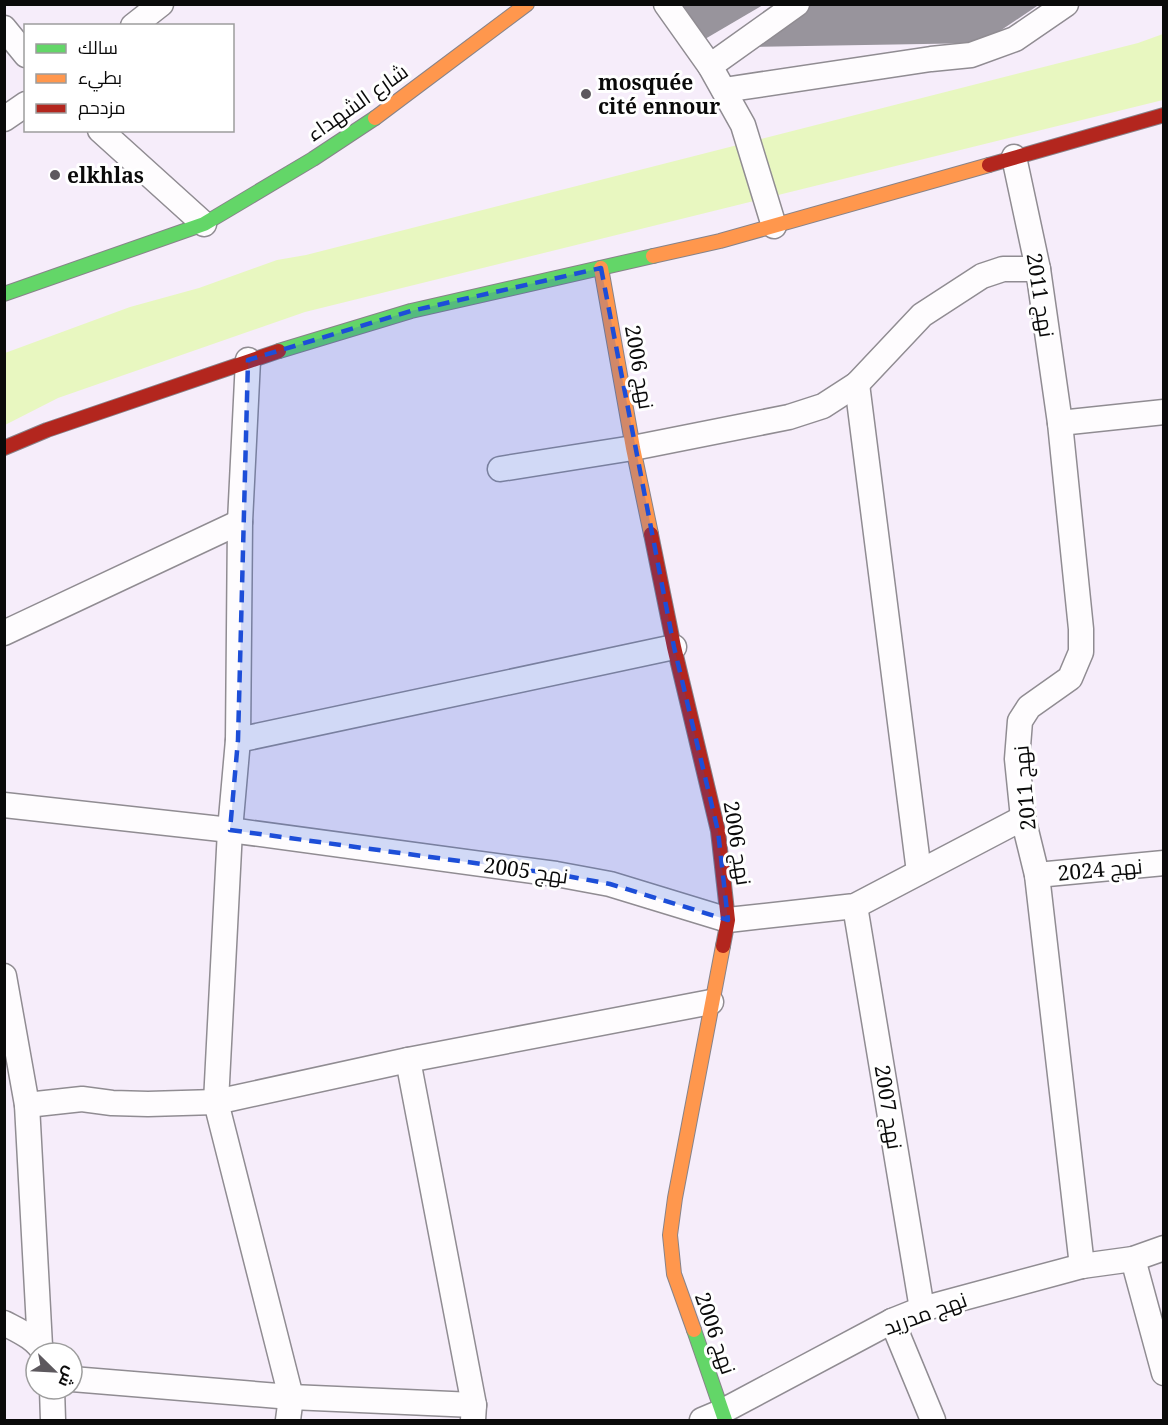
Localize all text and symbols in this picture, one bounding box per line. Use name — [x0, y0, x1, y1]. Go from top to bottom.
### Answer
legend — [24, 24, 234, 132]
text: سالك — [78, 35, 118, 59]
street label: شارع الشهداء — [301, 57, 414, 148]
text: بطيء — [78, 65, 122, 92]
place label: mosquée cité ennour — [598, 68, 720, 120]
marker: mosquée cité ennour — [579, 87, 593, 101]
text: مزدحم — [78, 95, 126, 120]
place label: elkhlas — [67, 161, 144, 189]
marker: elkhlas — [48, 168, 62, 182]
street label: نهج 2011 — [1020, 251, 1061, 339]
street label: نهج 2006 — [618, 323, 661, 412]
street label: نهج 2011 — [1006, 744, 1043, 832]
street label: نهج 2006 — [717, 799, 758, 887]
street label: نهج 2005 — [482, 850, 570, 891]
street label: نهج 2024 — [1056, 851, 1144, 888]
street label: نهج 2007 — [868, 1063, 909, 1151]
street label: نهج مدريد — [879, 1285, 971, 1342]
street label: نهج 2006 — [688, 1288, 743, 1378]
north arrow — [24, 1341, 84, 1401]
text: ش — [53, 1363, 82, 1391]

